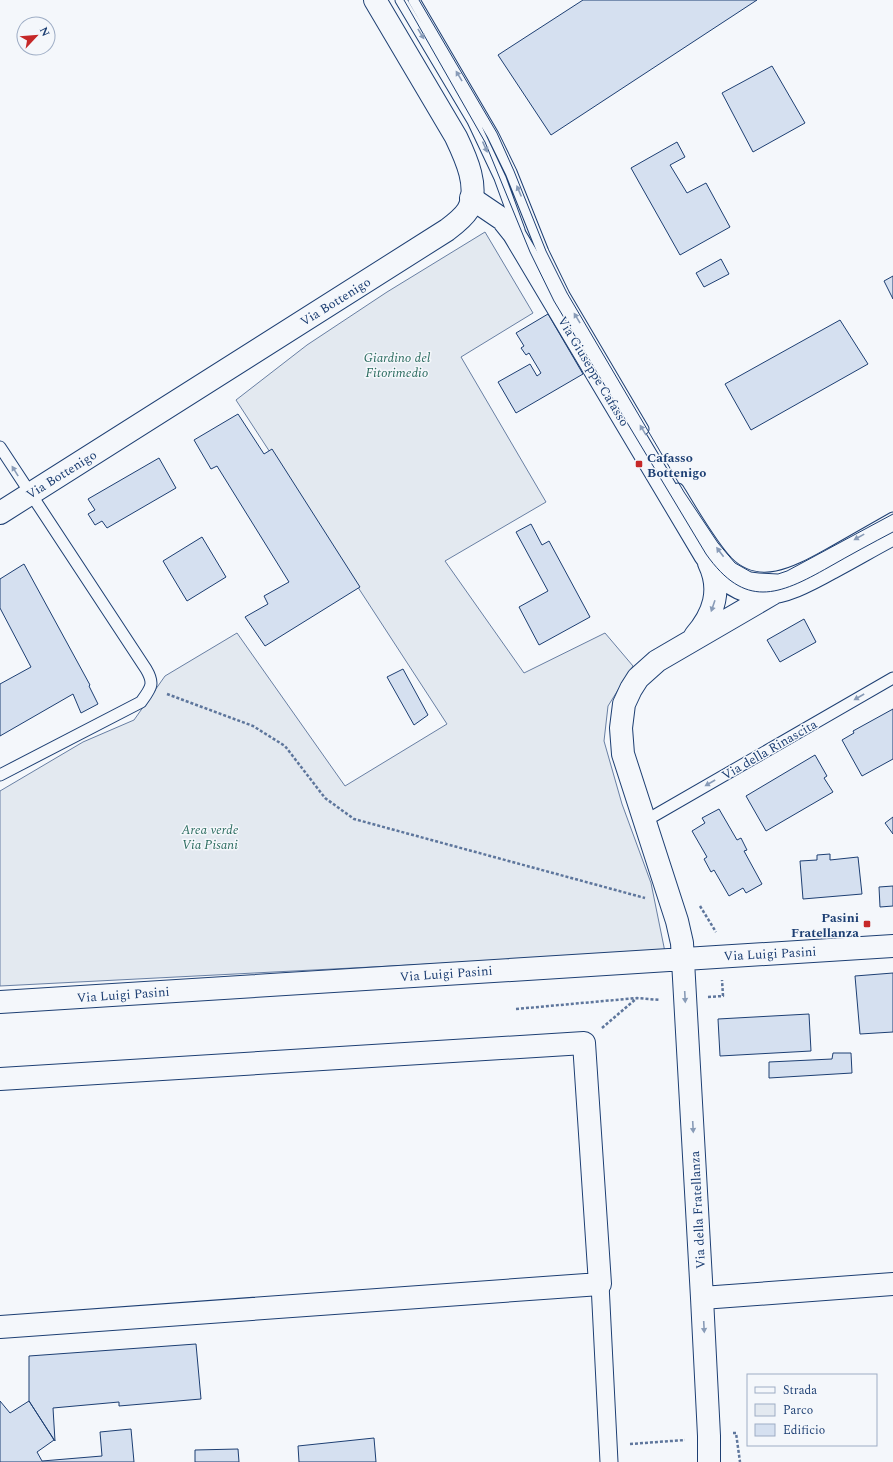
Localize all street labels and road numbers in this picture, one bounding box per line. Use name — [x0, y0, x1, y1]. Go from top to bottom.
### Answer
street label: Via Bottenigo — [296, 272, 375, 332]
street label: Via Giuseppe Cafasso — [552, 313, 634, 430]
street label: Via Bottenigo — [22, 445, 101, 505]
street label: Via della Rinascita — [718, 714, 822, 785]
street label: Via Luigi Pasini — [723, 942, 817, 966]
street label: Via Luigi Pasini — [399, 961, 493, 987]
street label: Via Luigi Pasini — [76, 982, 170, 1008]
street label: Via della Fratellanza — [685, 1150, 711, 1270]

